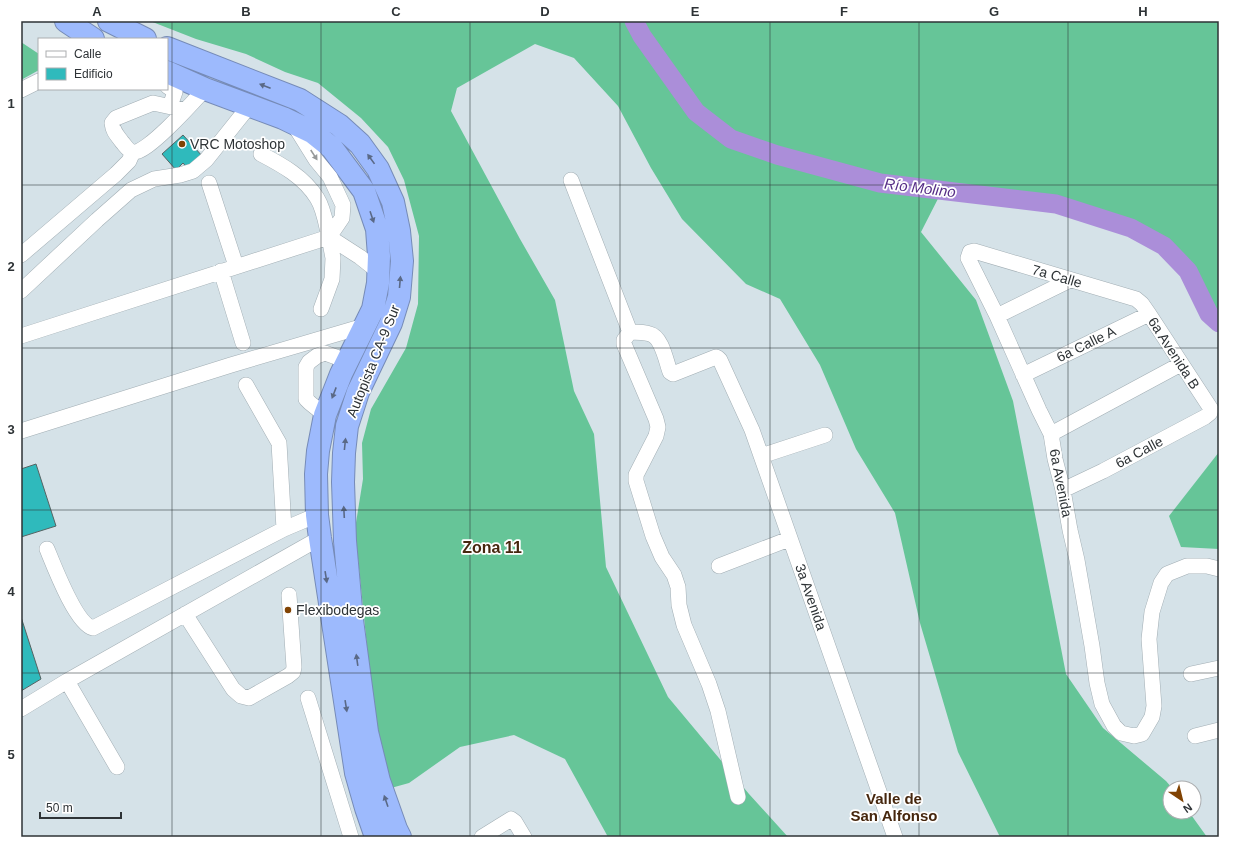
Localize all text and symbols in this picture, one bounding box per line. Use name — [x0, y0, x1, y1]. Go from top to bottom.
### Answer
text: A — [92, 4, 102, 19]
text: B — [241, 4, 251, 19]
text: C — [391, 4, 401, 19]
text: D — [540, 4, 550, 19]
text: E — [691, 4, 700, 19]
text: F — [840, 4, 848, 19]
text: G — [989, 4, 999, 19]
text: H — [1138, 4, 1148, 19]
legend — [38, 38, 168, 90]
text: Calle — [74, 47, 102, 61]
text: Edificio — [74, 67, 113, 81]
one-way arrow — [259, 83, 271, 89]
text: 1 — [7, 96, 15, 111]
place label: VRC Motoshop — [190, 136, 285, 152]
marker: VRC Motoshop — [177, 139, 187, 149]
one-way arrow — [310, 150, 318, 160]
one-way arrow — [366, 153, 375, 164]
water label: Río Molino — [883, 175, 957, 200]
one-way arrow — [370, 211, 376, 223]
text: 2 — [7, 259, 15, 274]
street label: 7a Calle — [1030, 261, 1084, 291]
one-way arrow — [397, 276, 404, 288]
street label: Autopista CA-9 Sur — [343, 302, 403, 420]
street label: 6a Avenida B — [1145, 314, 1203, 392]
street label: 6a Calle A — [1054, 323, 1119, 365]
one-way arrow — [330, 387, 336, 399]
text: 3 — [7, 422, 15, 437]
street label: 6a Calle — [1113, 433, 1166, 471]
one-way arrow — [342, 437, 348, 450]
street label: 6a Avenida — [1047, 448, 1075, 519]
one-way arrow — [341, 505, 347, 518]
district label: Zona 11 — [462, 539, 522, 556]
street label: 3a Avenida — [792, 562, 830, 632]
one-way arrow — [323, 571, 329, 583]
text: 4 — [7, 584, 15, 599]
place label: Flexibodegas — [296, 602, 379, 618]
marker: Flexibodegas — [283, 605, 293, 615]
one-way arrow — [354, 654, 360, 666]
one-way arrow — [343, 699, 349, 712]
text: 5 — [7, 747, 15, 762]
north arrow — [1162, 780, 1202, 820]
district label: Valle de San Alfonso — [851, 790, 937, 824]
scale bar — [40, 794, 121, 820]
one-way arrow — [383, 794, 389, 806]
text: 50 m — [46, 801, 73, 815]
text: N — [1181, 801, 1194, 815]

